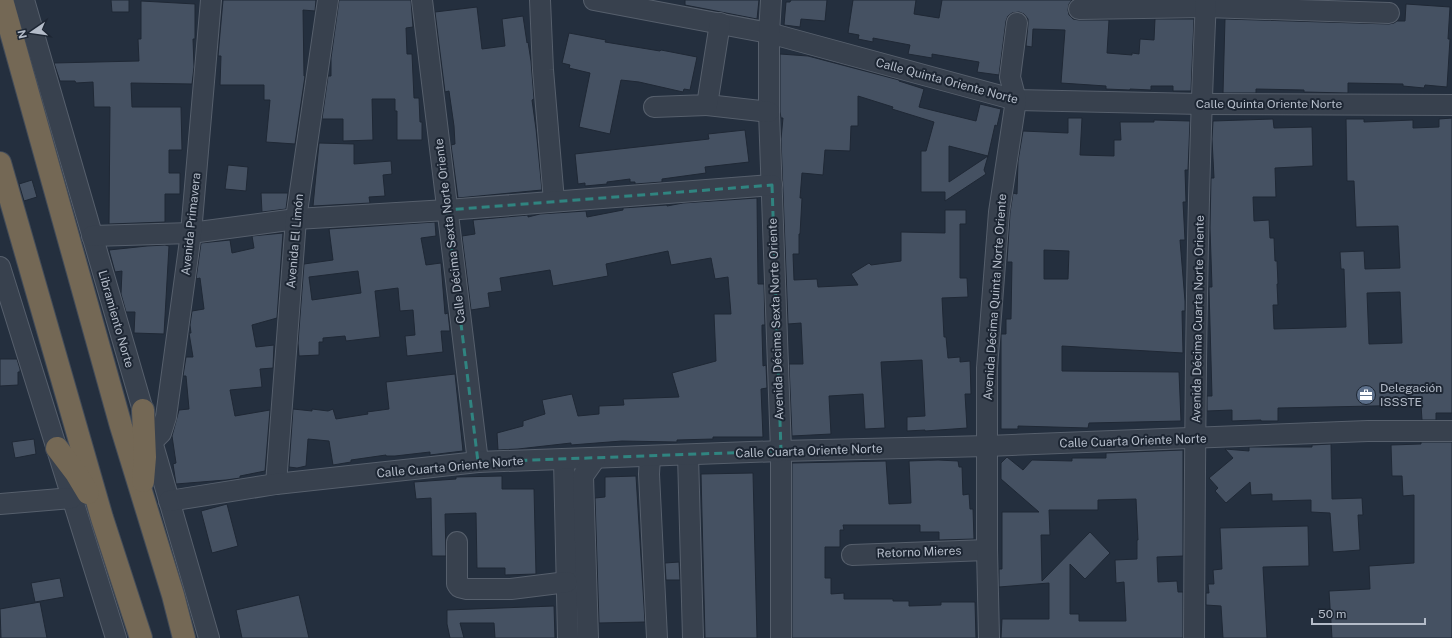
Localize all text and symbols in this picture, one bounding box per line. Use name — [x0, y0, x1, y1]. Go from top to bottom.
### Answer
north arrow — [12, 12, 52, 52]
text: N — [15, 29, 29, 40]
street label: Calle Quinta Oriente Norte — [874, 55, 1020, 107]
street label: Calle Quinta Oriente Norte — [1196, 97, 1343, 111]
street label: Calle Décima Sexta Norte Oriente — [432, 137, 468, 324]
street label: Avenida Primavera — [179, 172, 203, 276]
street label: Avenida El Limón — [284, 193, 306, 289]
street label: Avenida Décima Quinta Norte Oriente — [981, 193, 1009, 401]
street label: Avenida Décima Cuarta Norte Oriente — [1189, 215, 1207, 423]
street label: Avenida Décima Sexta Norte Oriente — [765, 217, 787, 420]
street label: Libramiento Norte — [95, 269, 137, 370]
place label: Delegación ISSSTE — [1380, 381, 1442, 409]
office icon: Delegación ISSSTE — [1355, 384, 1377, 406]
street label: Calle Cuarta Oriente Norte — [1059, 431, 1207, 451]
street label: Calle Cuarta Oriente Norte — [735, 441, 883, 461]
street label: Calle Cuarta Oriente Norte — [376, 454, 524, 480]
street label: Retorno Mieres — [876, 544, 962, 560]
scale bar — [1312, 600, 1425, 626]
text: 50 m — [1318, 607, 1346, 621]

